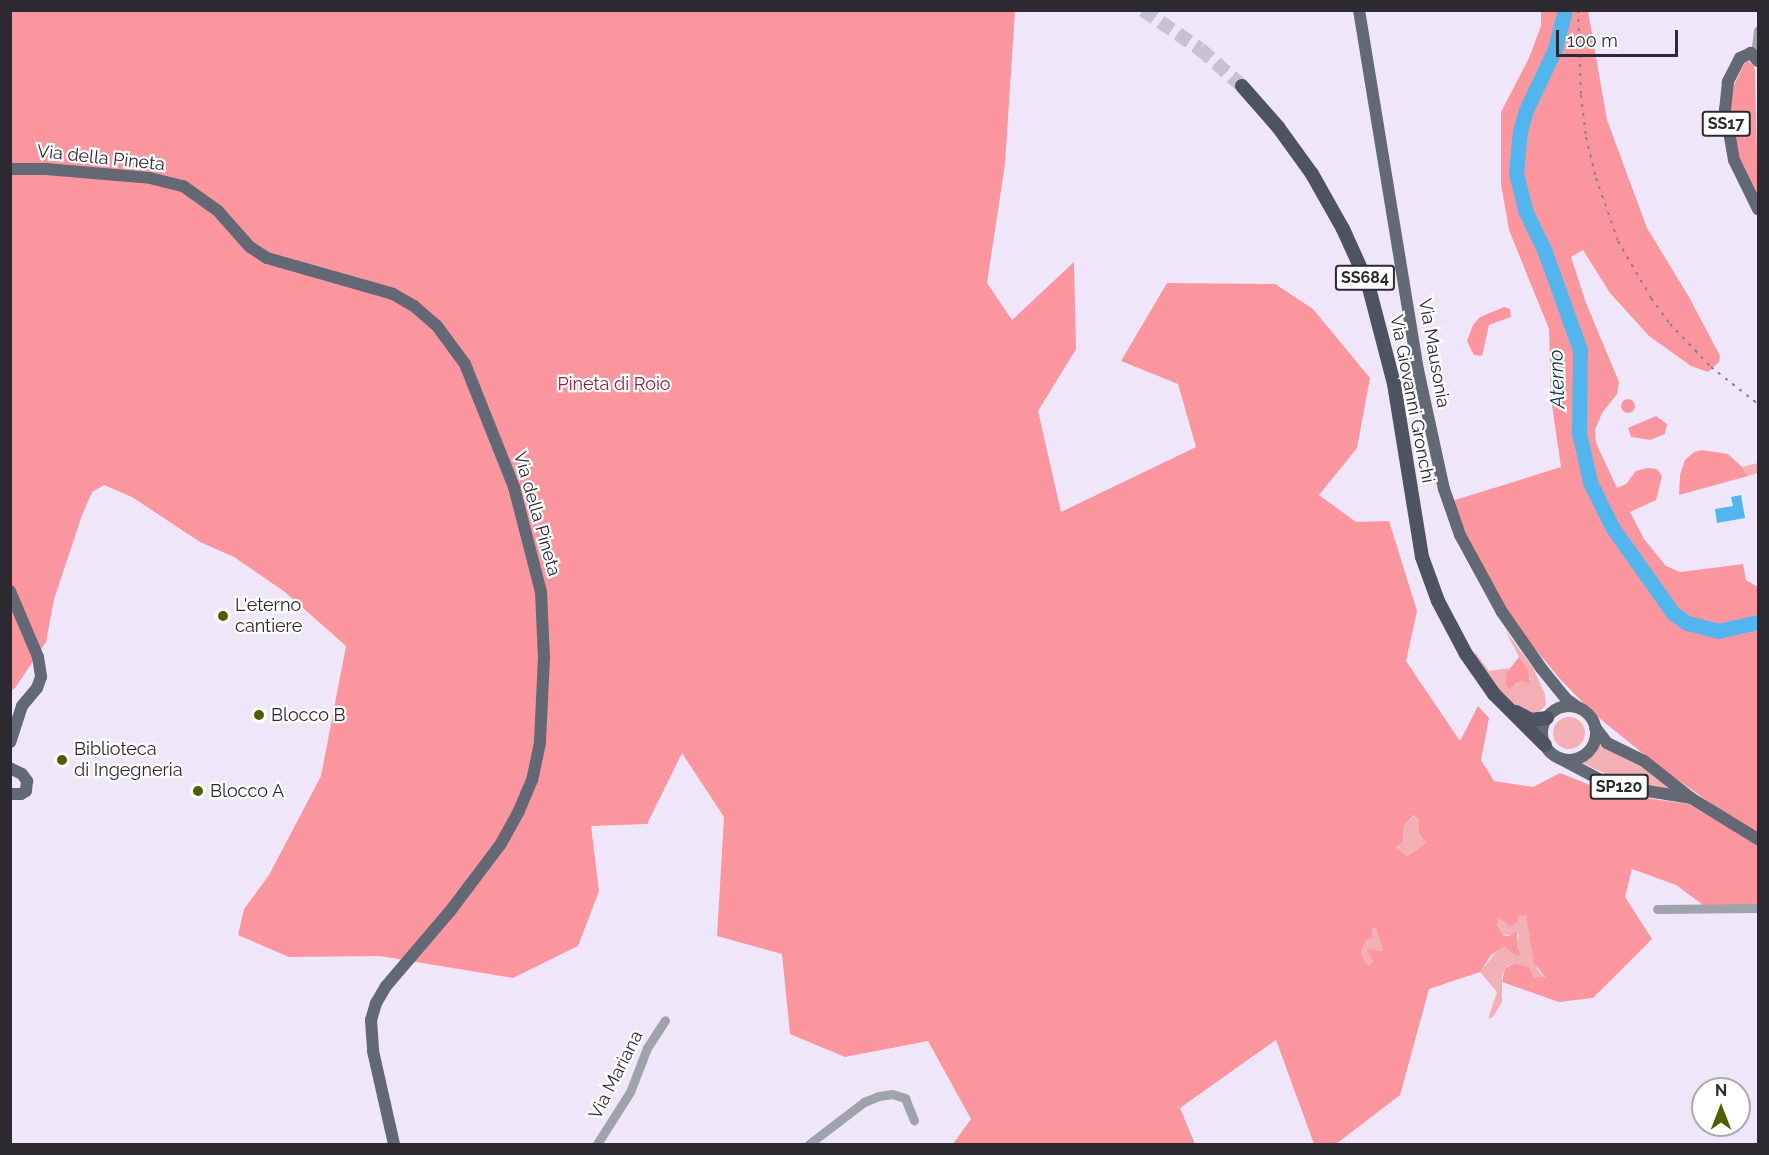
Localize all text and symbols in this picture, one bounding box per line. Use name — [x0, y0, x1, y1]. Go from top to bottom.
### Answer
scale bar — [1559, 18, 1680, 56]
text: 100 m — [1567, 30, 1618, 51]
road number: SS17 — [1700, 111, 1752, 137]
street label: Via della Pineta — [36, 141, 166, 175]
road number: SS684 — [1334, 265, 1396, 291]
street label: Via Mausonia — [1414, 297, 1454, 409]
street label: Via Giovanni Gronchi — [1385, 313, 1439, 485]
water label: Aterno — [1544, 349, 1570, 409]
park label: Pineta di Roio — [557, 373, 671, 395]
street label: Via della Pineta — [509, 449, 565, 579]
place label: L'eterno cantiere — [235, 595, 302, 638]
marker: L'eterno cantiere — [216, 609, 230, 623]
place label: Blocco B — [271, 704, 345, 726]
marker: Blocco B — [252, 708, 266, 722]
place label: Biblioteca di Ingegneria — [74, 739, 183, 782]
marker: Biblioteca di Ingegneria — [55, 753, 69, 767]
road number: SP120 — [1589, 774, 1649, 800]
place label: Blocco A — [210, 780, 285, 802]
marker: Blocco A — [191, 784, 205, 798]
street label: Via Mariana — [584, 1027, 648, 1123]
north arrow — [1691, 1077, 1751, 1137]
text: N — [1715, 1081, 1727, 1100]

